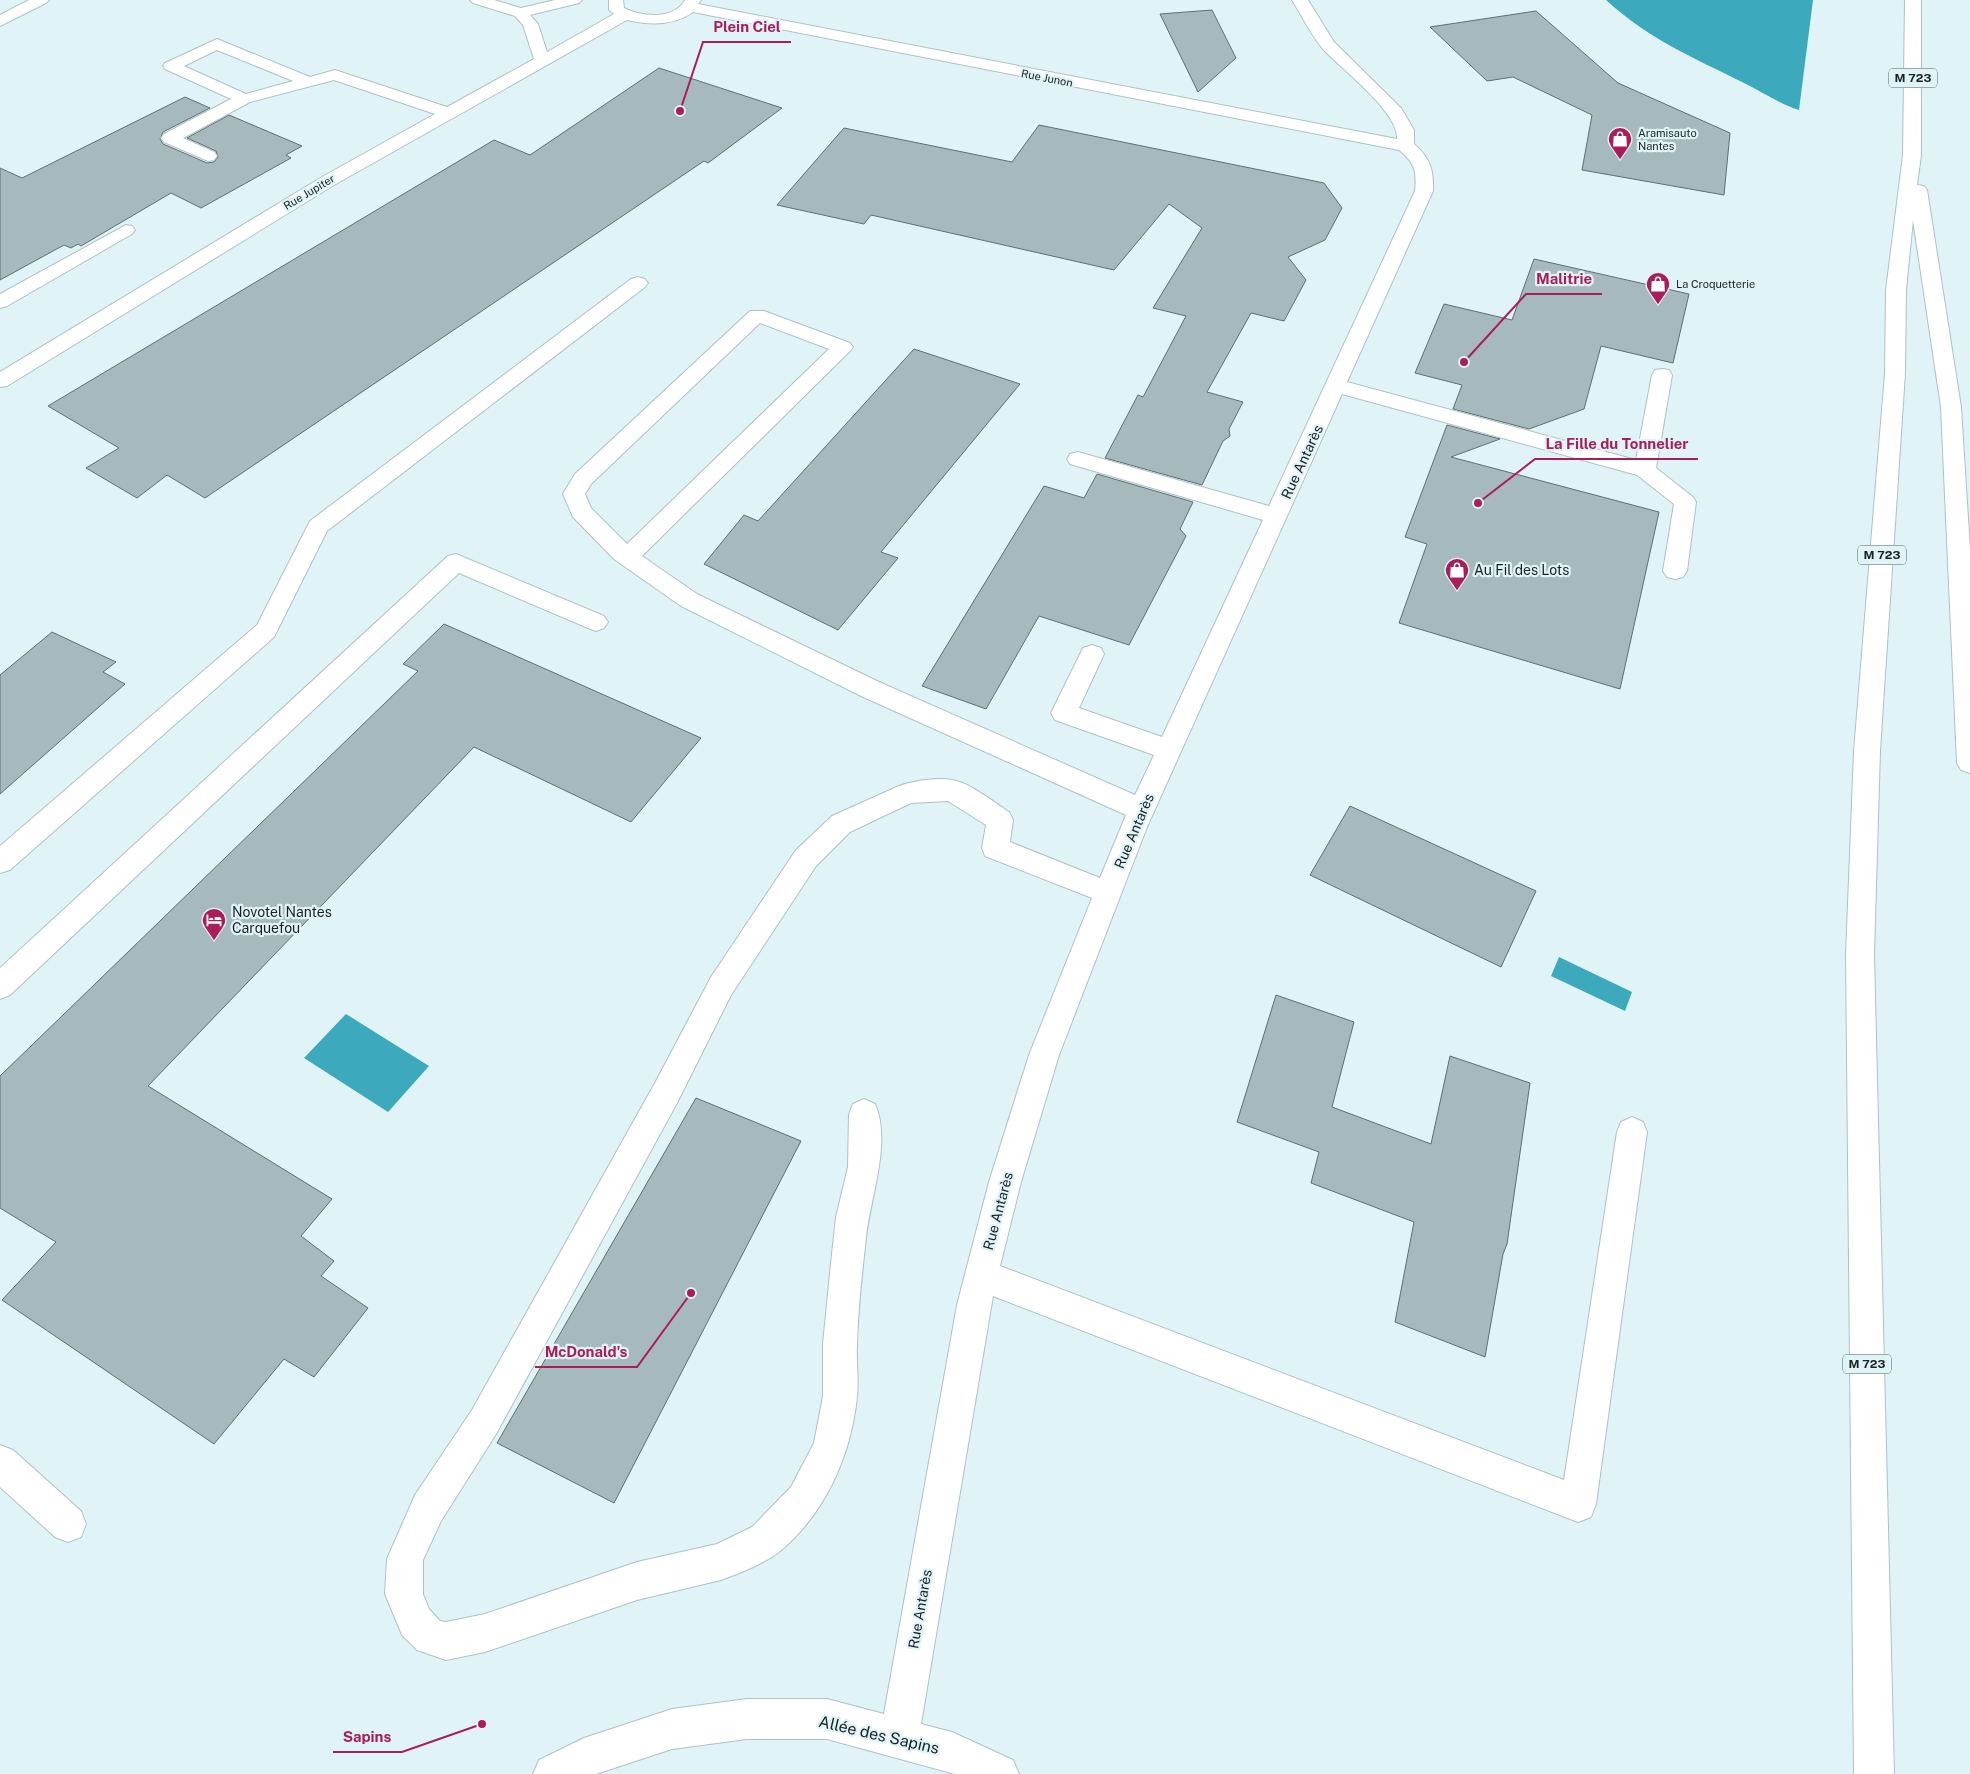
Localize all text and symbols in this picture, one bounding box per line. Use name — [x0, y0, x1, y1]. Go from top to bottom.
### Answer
callout: Plein Ciel — [703, 12, 791, 42]
text: Plein Ciel — [713, 18, 781, 35]
street label: Rue Junon — [1020, 67, 1074, 89]
road number: M 723 — [1889, 68, 1937, 88]
shop icon: Aramisauto Nantes — [1607, 126, 1633, 160]
place label: Aramisauto Nantes — [1638, 127, 1697, 152]
street label: Rue Jupiter — [281, 172, 337, 212]
callout: Malitrie — [1526, 264, 1602, 294]
text: Malitrie — [1536, 270, 1592, 287]
shop icon: La Croquetterie — [1645, 271, 1671, 305]
place label: La Croquetterie — [1676, 278, 1755, 290]
street label: Rue Antarès — [1278, 422, 1326, 502]
callout: La Fille du Tonnelier — [1535, 429, 1698, 459]
text: La Fille du Tonnelier — [1545, 435, 1689, 452]
road number: M 723 — [1858, 546, 1906, 564]
shop icon: Au Fil des Lots — [1444, 557, 1470, 591]
place label: Au Fil des Lots — [1474, 562, 1569, 578]
street label: Rue Antarès — [1111, 791, 1157, 871]
place label: Novotel Nantes Carquefou — [232, 904, 332, 936]
hotel icon: Novotel Nantes Carquefou — [201, 907, 227, 941]
street label: Rue Antarès — [980, 1170, 1016, 1252]
callout: McDonald's — [535, 1337, 637, 1367]
text: McDonald's — [545, 1343, 627, 1360]
road number: M 723 — [1843, 1355, 1891, 1374]
street label: Rue Antarès — [905, 1568, 935, 1650]
street label: Allée des Sapins — [817, 1712, 941, 1758]
callout: Sapins — [333, 1722, 402, 1752]
text: Sapins — [343, 1728, 391, 1745]

